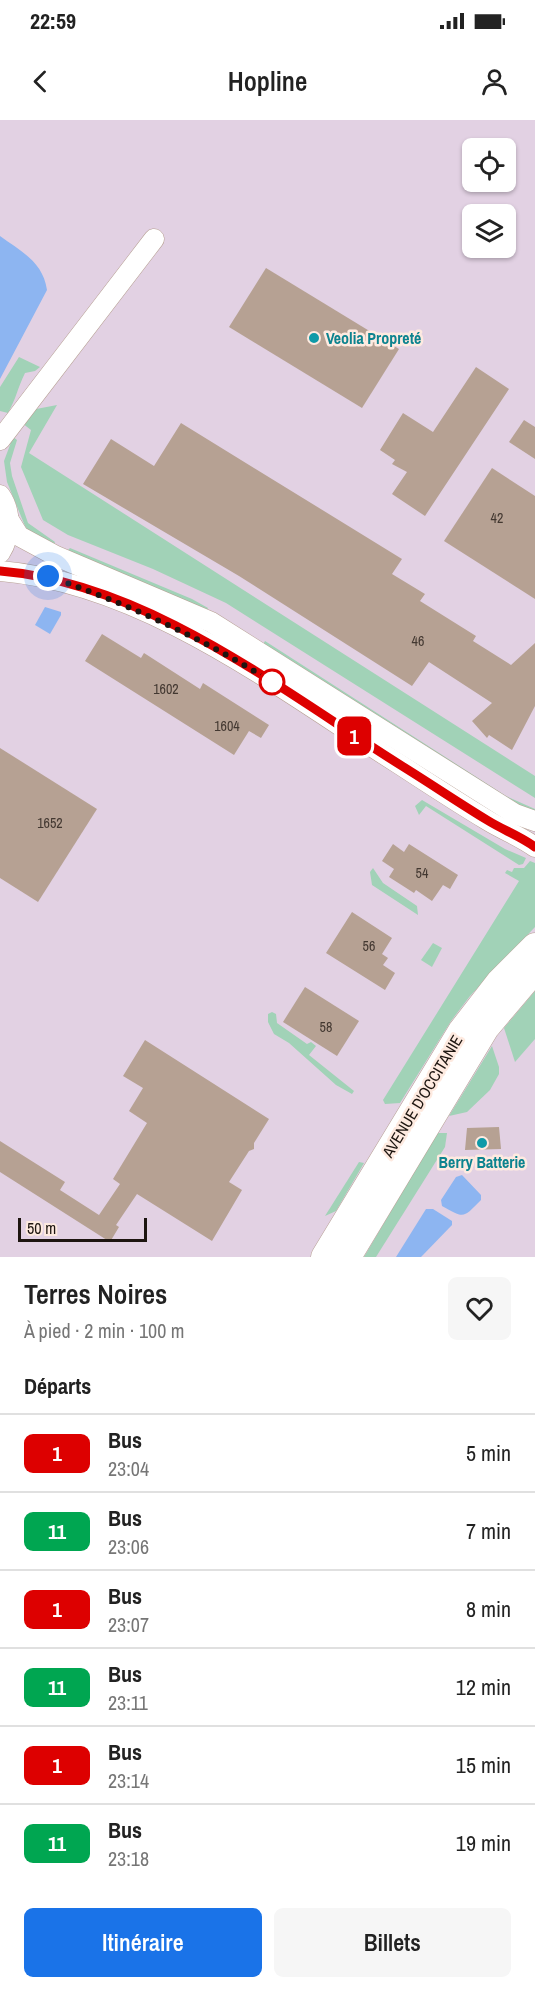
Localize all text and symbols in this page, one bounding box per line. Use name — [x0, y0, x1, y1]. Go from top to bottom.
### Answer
text: 22:59 — [30, 6, 76, 36]
text: Hopline — [228, 63, 307, 99]
icon: back — [24, 65, 57, 98]
icon: person — [478, 65, 511, 98]
map controls — [462, 138, 516, 258]
button: locate — [462, 138, 516, 192]
button: layers — [462, 204, 516, 258]
place label: Veolia Propreté — [326, 327, 421, 349]
marker: Veolia Propreté — [307, 331, 321, 345]
house number: 42 — [491, 509, 503, 527]
your location — [33, 561, 63, 591]
house number: 46 — [412, 632, 424, 650]
unlabelled marker — [259, 669, 285, 695]
house number: 1602 — [153, 680, 179, 698]
line badge: 1 — [334, 716, 374, 756]
house number: 1604 — [214, 717, 240, 735]
text: 1 — [349, 722, 359, 751]
house number: 1652 — [37, 814, 63, 832]
house number: 54 — [416, 864, 429, 882]
house number: 56 — [363, 937, 375, 955]
house number: 58 — [320, 1018, 332, 1036]
street label: AVENUE D'OCCITANIE — [376, 1031, 467, 1162]
marker: Berry Batterie — [475, 1136, 489, 1150]
place label: Berry Batterie — [439, 1151, 525, 1173]
scale bar — [18, 1215, 147, 1242]
text: 50 m — [27, 1217, 56, 1239]
text: Terres Noires — [24, 1275, 167, 1313]
button: heart — [448, 1277, 511, 1340]
text: À pied · 2 min · 100 m — [24, 1317, 184, 1344]
text: Départs — [24, 1371, 91, 1401]
text: Bus — [108, 1425, 142, 1455]
text: 5 min — [466, 1438, 511, 1468]
text: 1 — [52, 1439, 62, 1468]
text: 23:04 — [108, 1455, 149, 1482]
text: Bus — [108, 1503, 142, 1533]
text: 7 min — [466, 1516, 511, 1546]
text: 11 — [48, 1517, 66, 1546]
text: 23:06 — [108, 1533, 149, 1560]
text: Bus — [108, 1581, 142, 1611]
text: 8 min — [466, 1594, 511, 1624]
text: 1 — [52, 1595, 62, 1624]
text: 23:07 — [108, 1611, 149, 1638]
text: Bus — [108, 1659, 142, 1689]
text: 12 min — [456, 1672, 511, 1702]
text: 11 — [48, 1673, 66, 1702]
text: 23:11 — [108, 1689, 148, 1716]
text: Bus — [108, 1737, 142, 1767]
text: 15 min — [456, 1750, 511, 1780]
text: 1 — [52, 1751, 62, 1780]
text: 23:14 — [108, 1767, 149, 1794]
text: Bus — [108, 1815, 142, 1845]
text: 19 min — [456, 1828, 511, 1858]
text: 11 — [48, 1829, 66, 1858]
text: 23:18 — [108, 1845, 149, 1872]
button: Itinéraire — [24, 1908, 262, 1977]
button: Billets — [274, 1908, 511, 1977]

